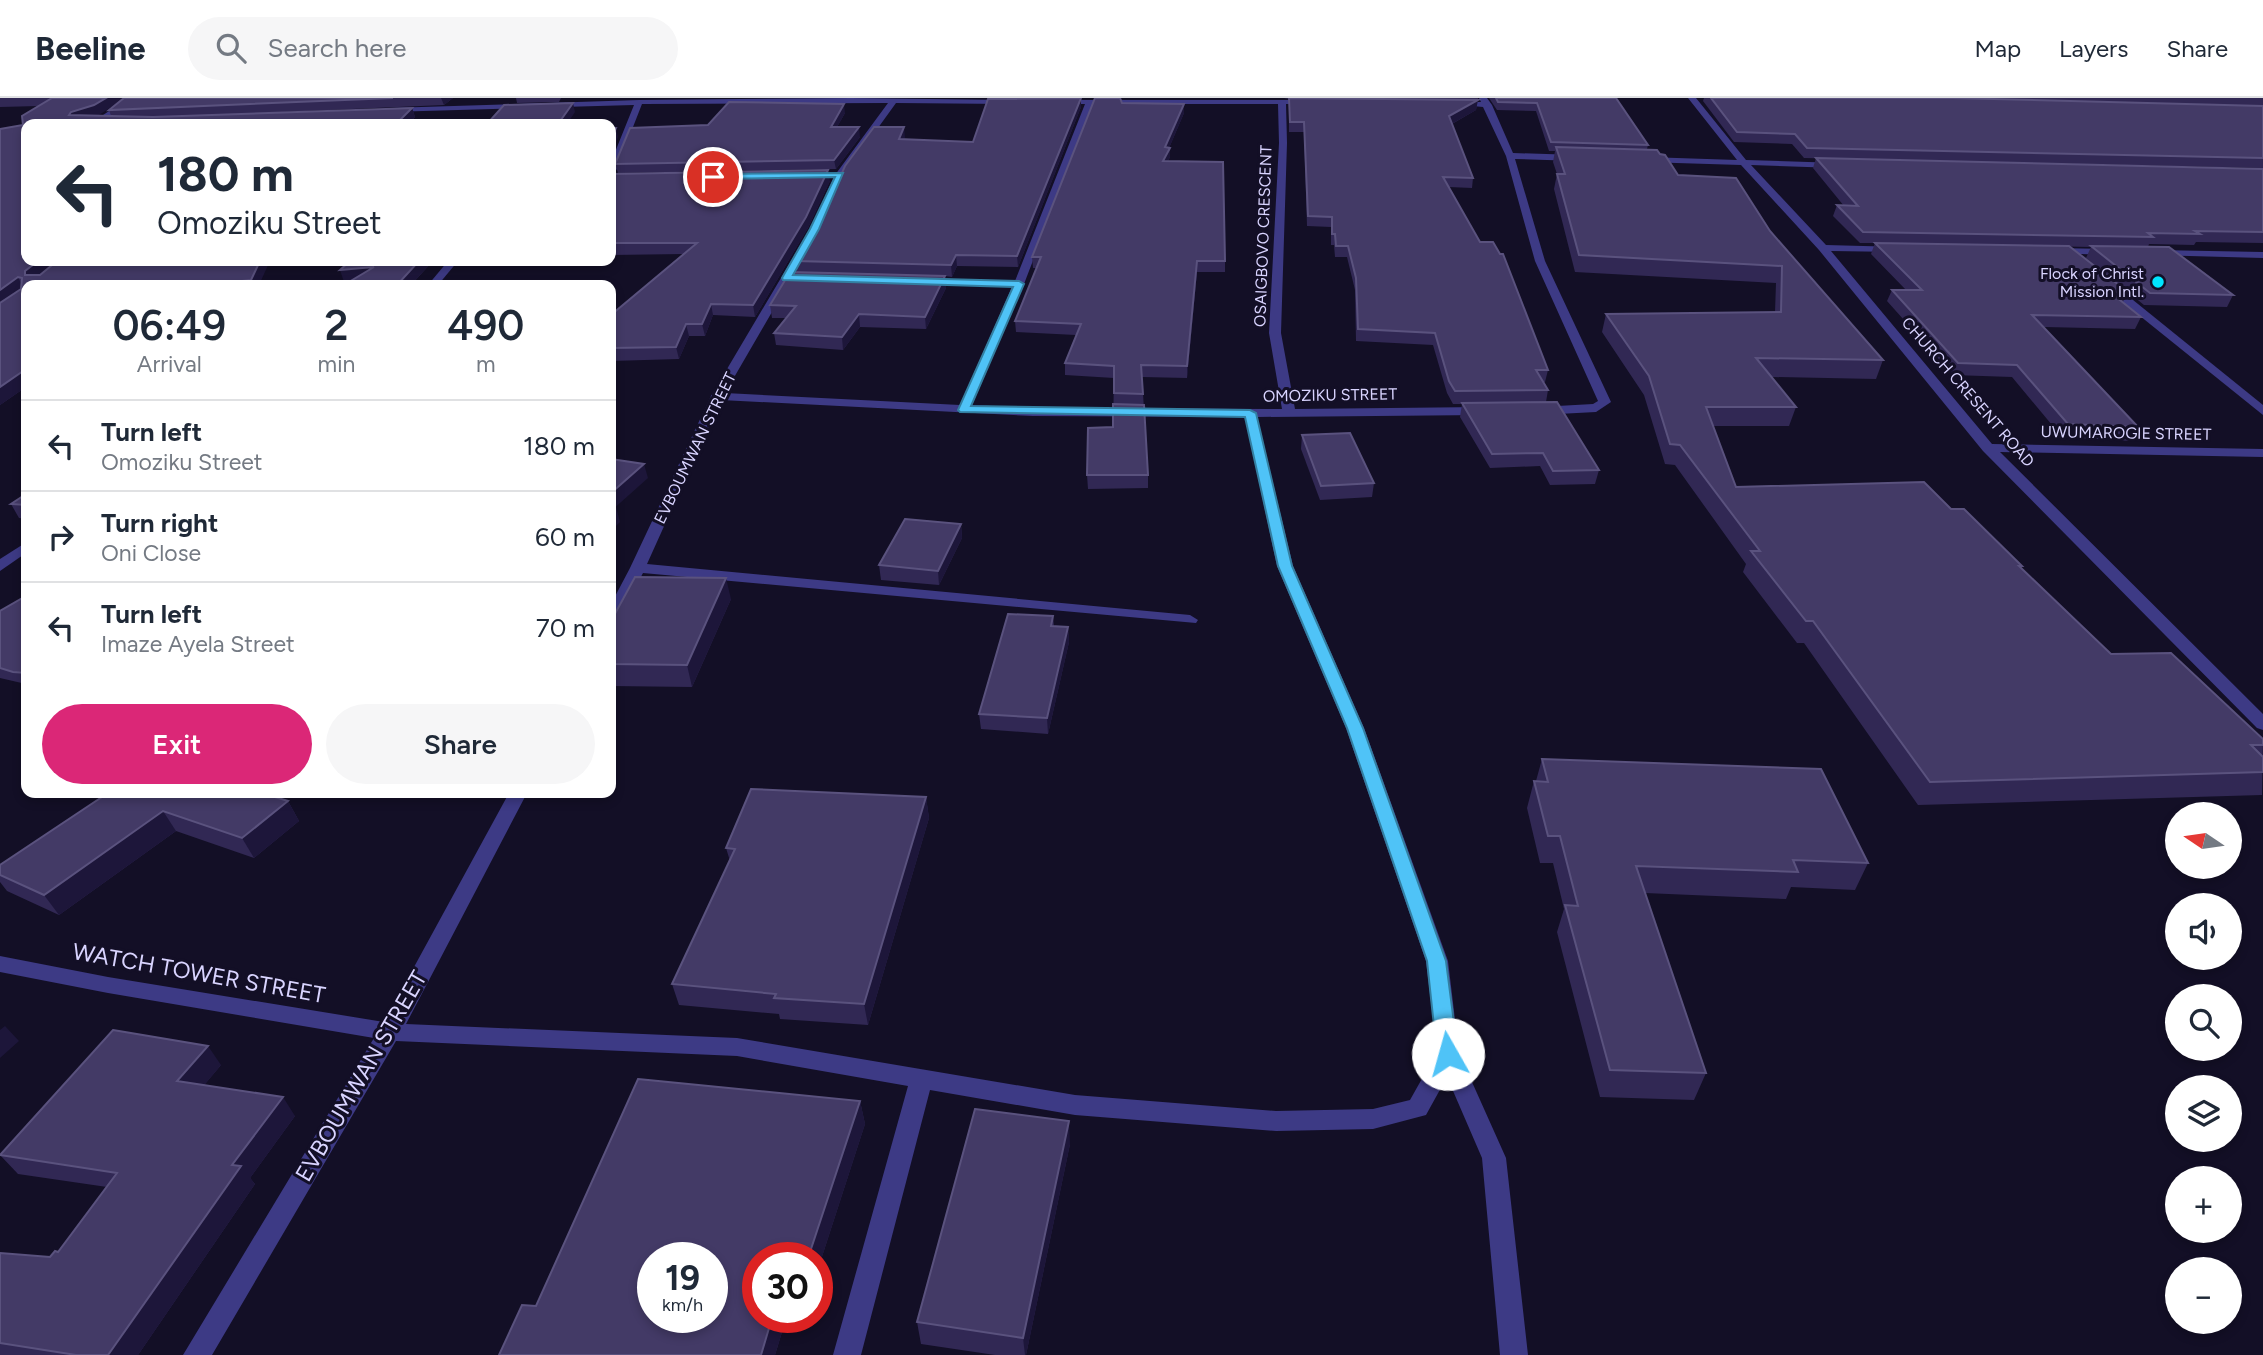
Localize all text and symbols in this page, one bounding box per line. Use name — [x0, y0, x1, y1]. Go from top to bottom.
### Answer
search box — [188, 17, 678, 80]
text: Beeline — [35, 29, 146, 68]
icon: search — [212, 29, 250, 67]
text: Search here — [268, 32, 406, 64]
text: Map — [1974, 34, 2021, 63]
text: Layers — [2059, 34, 2128, 63]
text: Share — [2166, 34, 2228, 63]
text: 180 m — [157, 144, 294, 203]
street label: OSAIGBOVO CRESCENT — [1250, 145, 1276, 327]
icon: left — [42, 147, 133, 238]
pin — [683, 147, 743, 207]
icon: arrive — [694, 158, 732, 196]
text: Omoziku Street — [157, 204, 382, 242]
place label: Flock of Christ Mission Intl. — [2040, 264, 2144, 301]
marker: Flock of Christ Mission Intl. — [2150, 274, 2166, 290]
text: 06:49 — [113, 300, 226, 351]
text: 2 — [324, 300, 348, 351]
text: 490 — [447, 300, 524, 351]
street label: CHURCH CRESENT ROAD — [1898, 313, 2038, 471]
text: Arrival — [137, 350, 202, 378]
text: min — [318, 350, 355, 378]
text: m — [476, 350, 495, 378]
street label: EVBOUMWAN STREET — [650, 369, 740, 527]
street label: OMOZIKU STREET — [1263, 384, 1398, 406]
text: Turn left — [101, 416, 202, 448]
street label: UWUMAROGIE STREET — [2040, 422, 2212, 444]
icon: left — [42, 427, 80, 465]
text: 180 m — [523, 430, 595, 462]
text: Omoziku Street — [101, 448, 262, 476]
text: Turn right — [101, 507, 218, 539]
icon: right — [42, 518, 80, 556]
text: 60 m — [535, 521, 595, 553]
text: Oni Close — [101, 539, 201, 567]
text: Turn left — [101, 598, 202, 630]
icon: left — [42, 609, 80, 647]
text: 70 m — [536, 612, 595, 644]
text: Imaze Ayela Street — [101, 630, 295, 658]
button: Exit — [42, 704, 312, 784]
button: Share — [326, 704, 595, 784]
north arrow — [2165, 802, 2242, 878]
map controls — [2165, 802, 2242, 1334]
button: sound — [2165, 893, 2242, 970]
street label: WATCH TOWER STREET — [70, 937, 328, 1009]
street label: EVBOUMWAN STREET — [289, 965, 433, 1186]
button: search — [2165, 984, 2242, 1061]
position arrow — [1411, 1017, 1485, 1091]
button: layers — [2165, 1075, 2242, 1152]
button: + — [2165, 1166, 2242, 1243]
speed limit sign: 30 — [742, 1242, 833, 1333]
text: 19 — [665, 1257, 700, 1299]
button: − — [2165, 1257, 2242, 1334]
text: km/h — [662, 1294, 703, 1316]

